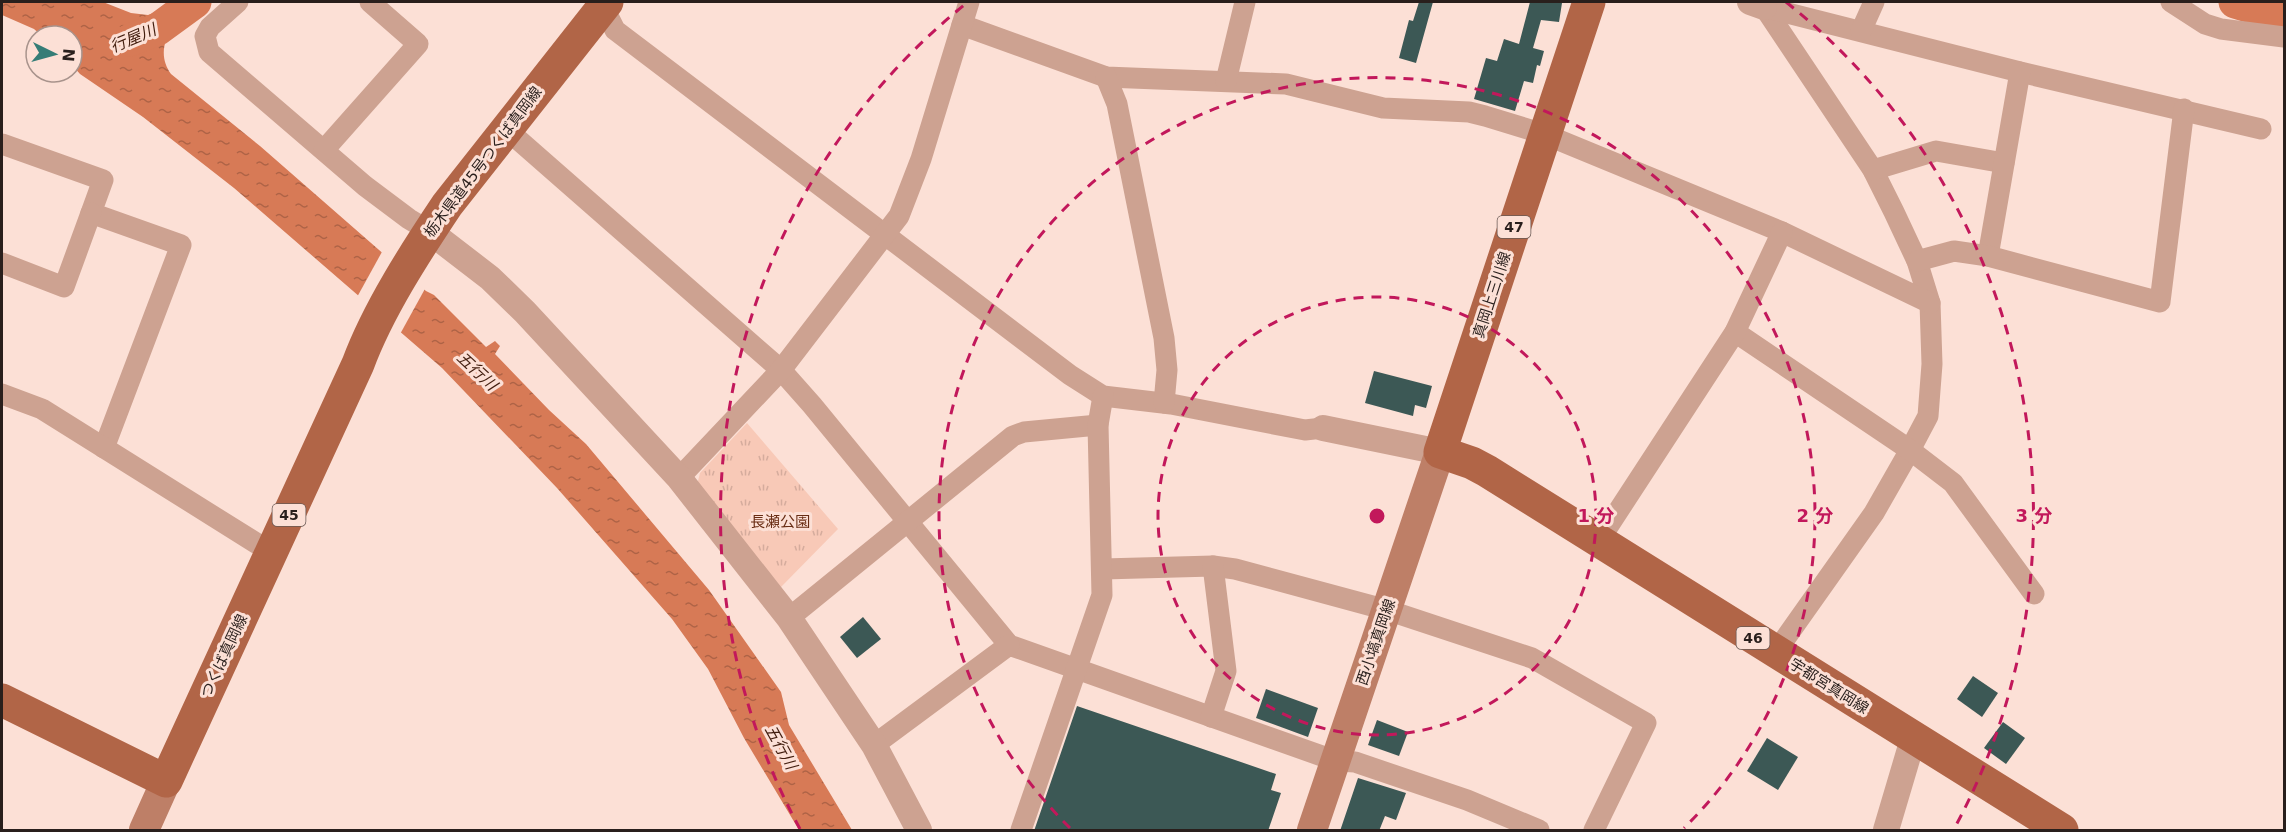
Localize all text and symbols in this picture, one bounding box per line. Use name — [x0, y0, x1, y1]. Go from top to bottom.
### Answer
water label: 行屋川 — [107, 19, 161, 56]
north arrow — [24, 24, 84, 84]
text: N — [58, 48, 78, 63]
street label: 栃木県道45号つくば真岡線 — [420, 83, 546, 241]
road number: 47 — [1498, 216, 1530, 238]
street label: 真岡上三川線 — [1470, 249, 1514, 341]
water label: 五行川 — [453, 348, 502, 396]
road number: 45 — [272, 504, 306, 526]
text: 1 分 — [1578, 505, 1614, 526]
text: 2 分 — [1797, 505, 1833, 526]
text: 3 分 — [2016, 505, 2052, 526]
centre of rings — [1367, 506, 1387, 526]
park label: 長瀬公園 — [750, 513, 810, 531]
street label: 西小塙真岡線 — [1353, 597, 1399, 687]
street label: つくば真岡線 — [197, 611, 251, 701]
road number: 46 — [1736, 627, 1770, 649]
street label: 宇都宮真岡線 — [1786, 655, 1872, 717]
water label: 五行川 — [761, 721, 802, 774]

